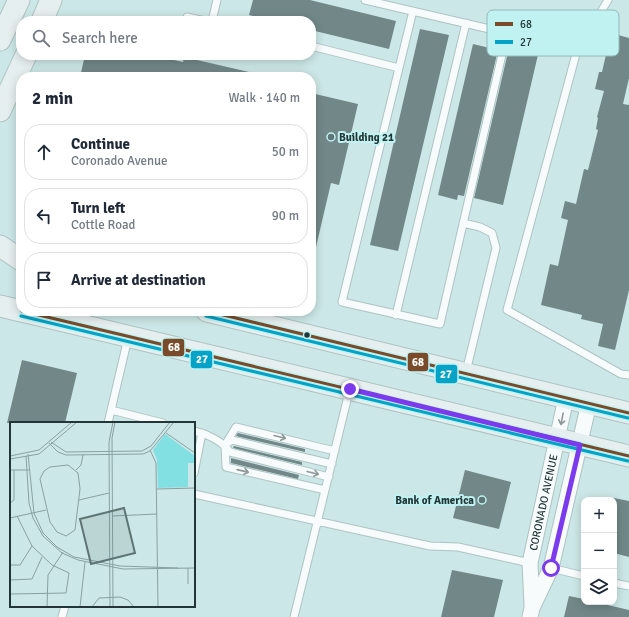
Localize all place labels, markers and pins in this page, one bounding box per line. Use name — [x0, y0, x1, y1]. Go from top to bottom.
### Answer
place label: Building 21 — [339, 131, 394, 144]
marker: Building 21 — [326, 132, 336, 142]
unlabelled marker — [302, 330, 312, 340]
place label: Bank of America — [395, 494, 474, 507]
marker: Bank of America — [477, 495, 487, 505]

